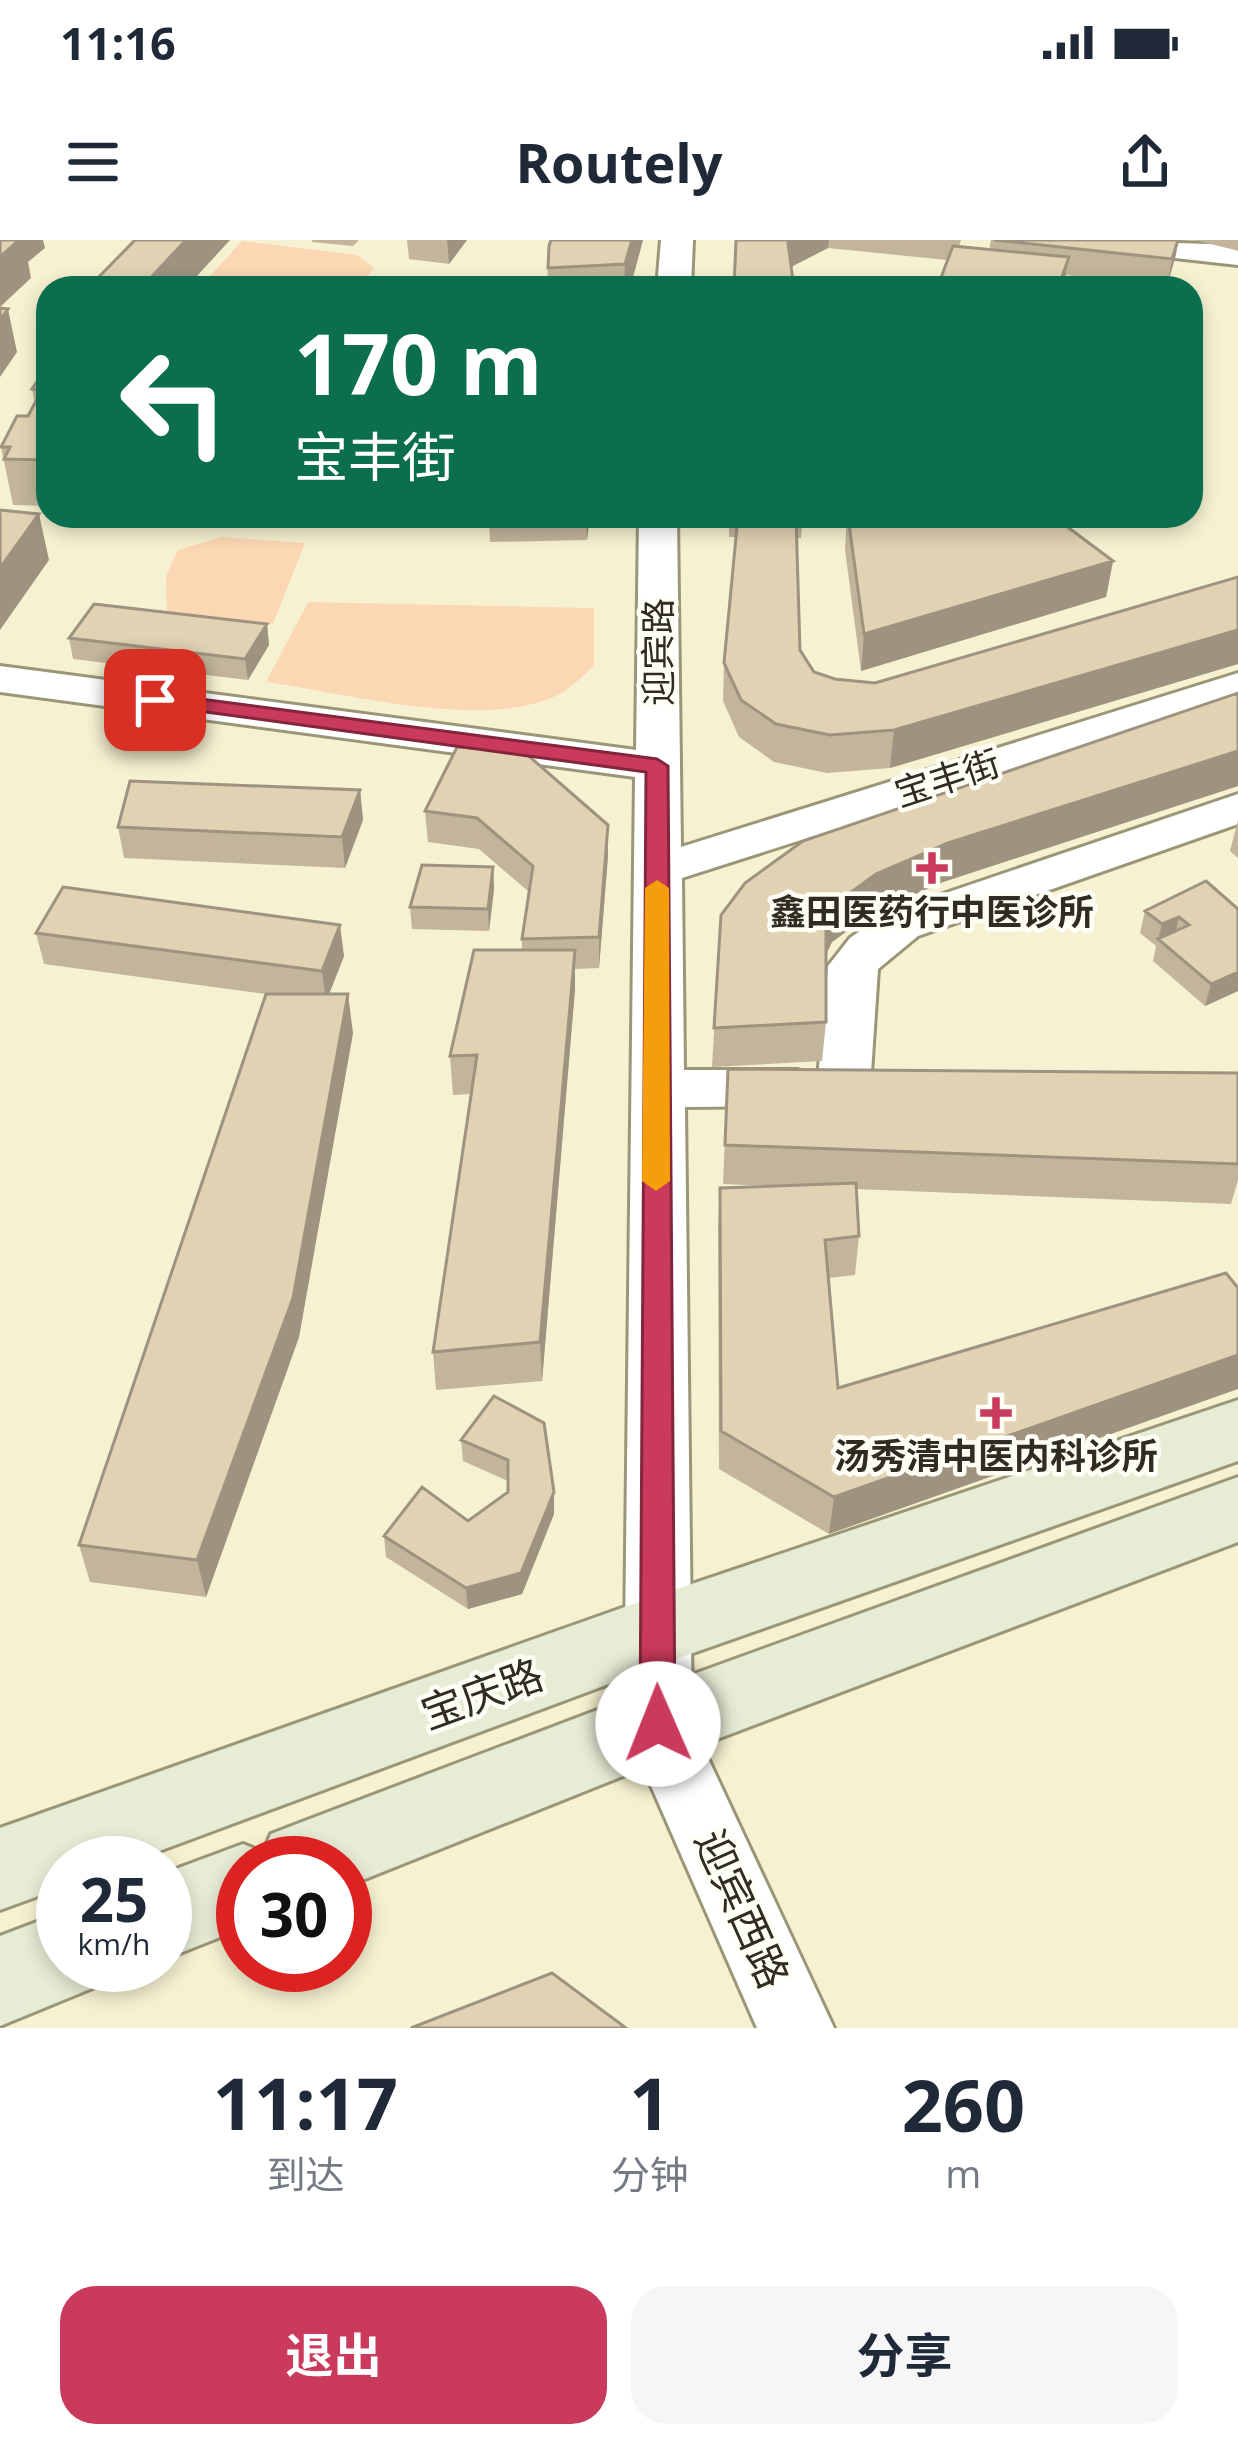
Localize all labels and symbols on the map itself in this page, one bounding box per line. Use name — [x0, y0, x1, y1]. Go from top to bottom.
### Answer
street label: 迎宾路 — [633, 598, 682, 706]
pin — [104, 649, 206, 751]
street label: 宝丰街 — [888, 738, 1006, 818]
marker: 鑫田医药行中医诊所 — [916, 852, 948, 884]
place label: 鑫田医药行中医诊所 — [770, 887, 1094, 936]
marker: 汤秀清中医内科诊所 — [980, 1397, 1012, 1429]
place label: 汤秀清中医内科诊所 — [834, 1431, 1158, 1480]
street label: 宝庆路 — [413, 1644, 550, 1741]
position arrow — [595, 1661, 721, 1787]
street label: 迎宾西路 — [683, 1820, 804, 1997]
speed limit sign: 30 — [216, 1836, 372, 1992]

